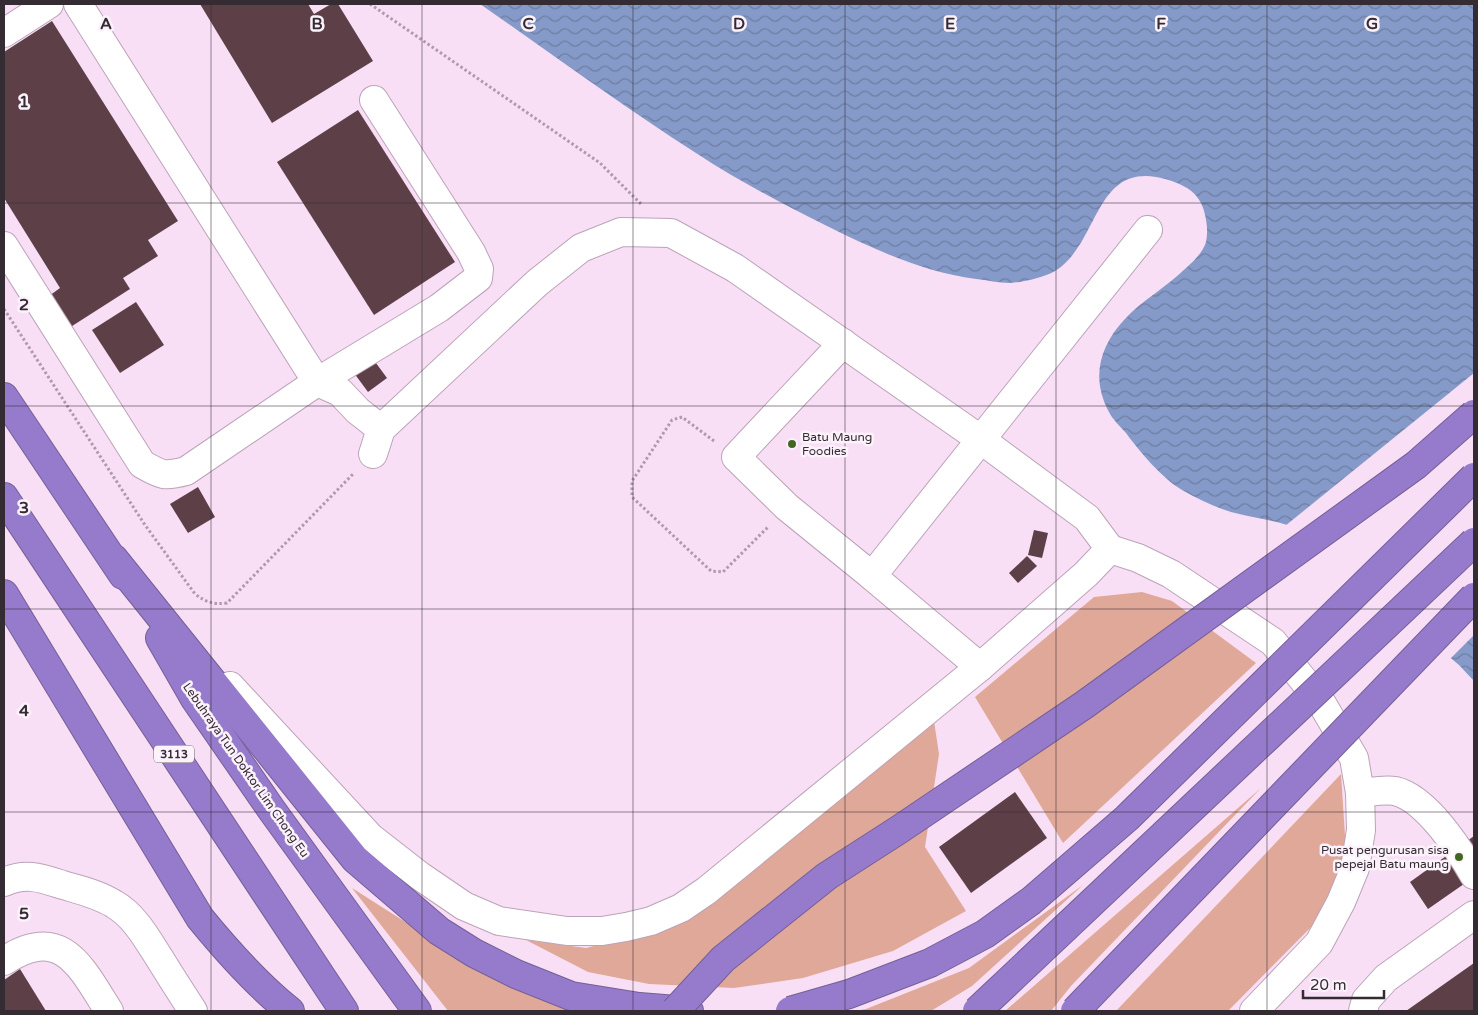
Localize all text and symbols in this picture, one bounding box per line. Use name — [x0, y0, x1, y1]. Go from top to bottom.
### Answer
text: A — [100, 14, 112, 34]
text: B — [311, 14, 323, 34]
text: C — [522, 14, 534, 34]
text: D — [733, 14, 745, 34]
text: E — [945, 14, 955, 34]
text: F — [1156, 14, 1166, 34]
text: G — [1366, 14, 1378, 34]
text: 1 — [19, 92, 29, 112]
text: 2 — [19, 295, 29, 315]
place label: Batu Maung Foodies — [802, 430, 872, 458]
marker: Batu Maung Foodies — [786, 438, 798, 450]
text: 3 — [19, 498, 29, 518]
street label: Lebuhraya Tun Doktor Lim Chong Eu — [180, 680, 312, 860]
text: 4 — [19, 701, 29, 721]
road number: 3113 — [154, 746, 194, 762]
place label: Pusat pengurusan sisa pepejal Batu maung — [1321, 843, 1449, 871]
marker: Pusat pengurusan sisa pepejal Batu maung — [1453, 851, 1465, 863]
text: 5 — [19, 904, 29, 924]
scale bar — [1303, 968, 1384, 1000]
text: 20 m — [1310, 976, 1347, 994]

